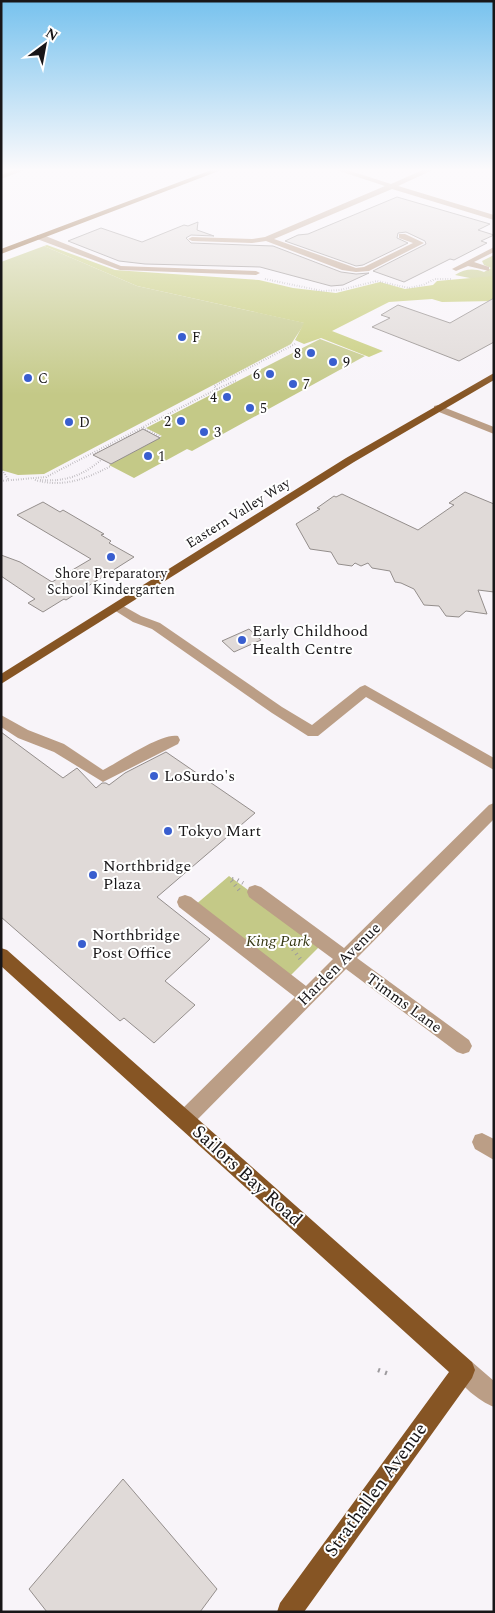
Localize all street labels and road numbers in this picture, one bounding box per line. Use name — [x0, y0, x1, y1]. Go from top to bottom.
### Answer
street label: Eastern Valley Way — [182, 472, 295, 554]
street label: Harden Avenue — [292, 917, 386, 1011]
street label: Timms Lane — [361, 967, 447, 1039]
street label: Sailors Bay Road — [185, 1118, 309, 1234]
street label: Strathallen Avenue — [317, 1417, 435, 1563]

